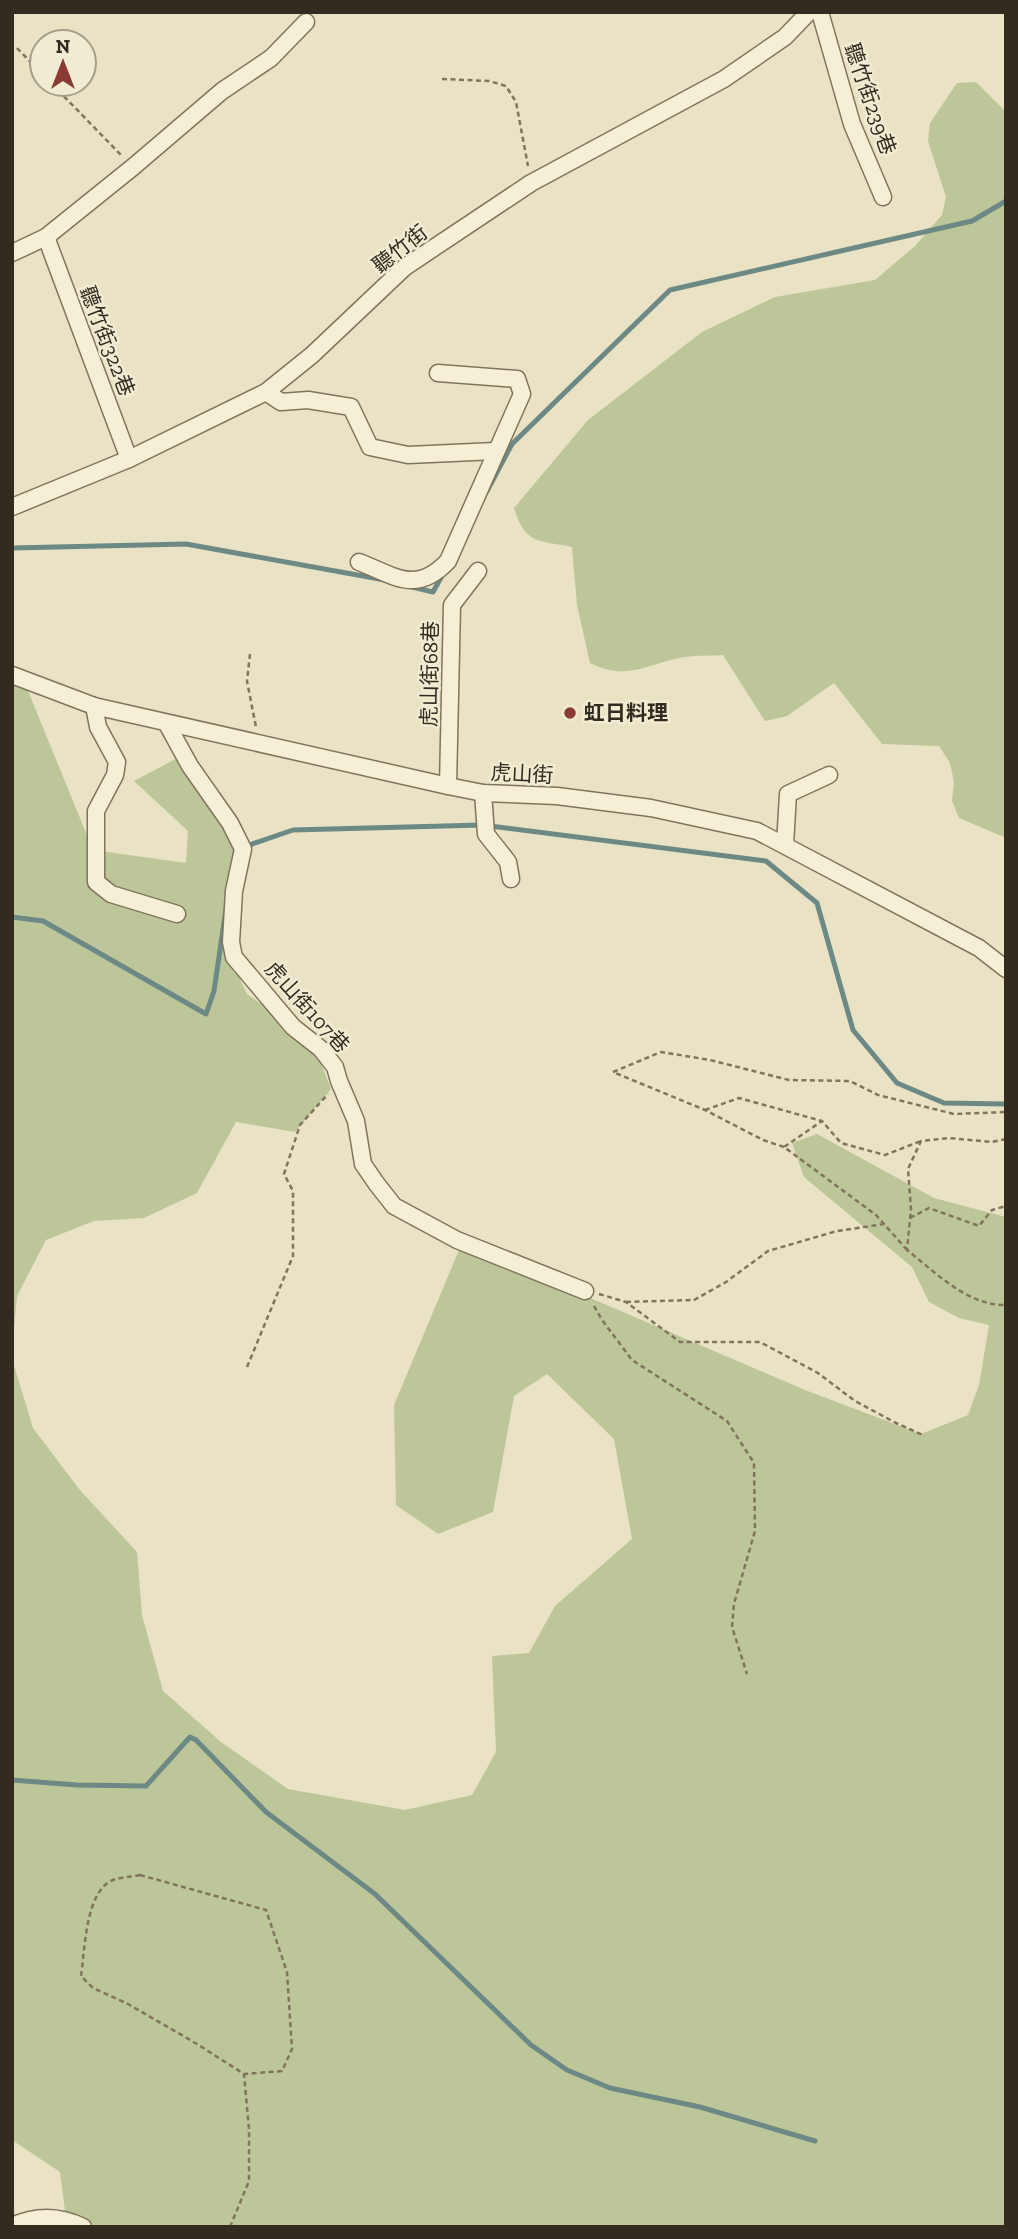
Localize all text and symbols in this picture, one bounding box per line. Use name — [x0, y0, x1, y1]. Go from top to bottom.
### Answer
north arrow — [28, 28, 98, 98]
text: N — [56, 35, 70, 58]
street label: 聽竹街239巷 — [840, 40, 901, 158]
street label: 聽竹街 — [367, 219, 432, 278]
street label: 聽竹街322巷 — [75, 282, 140, 399]
street label: 虎山街68巷 — [416, 621, 443, 727]
place label: 虹日料理 — [584, 700, 668, 725]
marker: 虹日料理 — [562, 705, 578, 721]
street label: 虎山街 — [490, 759, 554, 788]
street label: 虎山街107巷 — [260, 956, 355, 1057]

